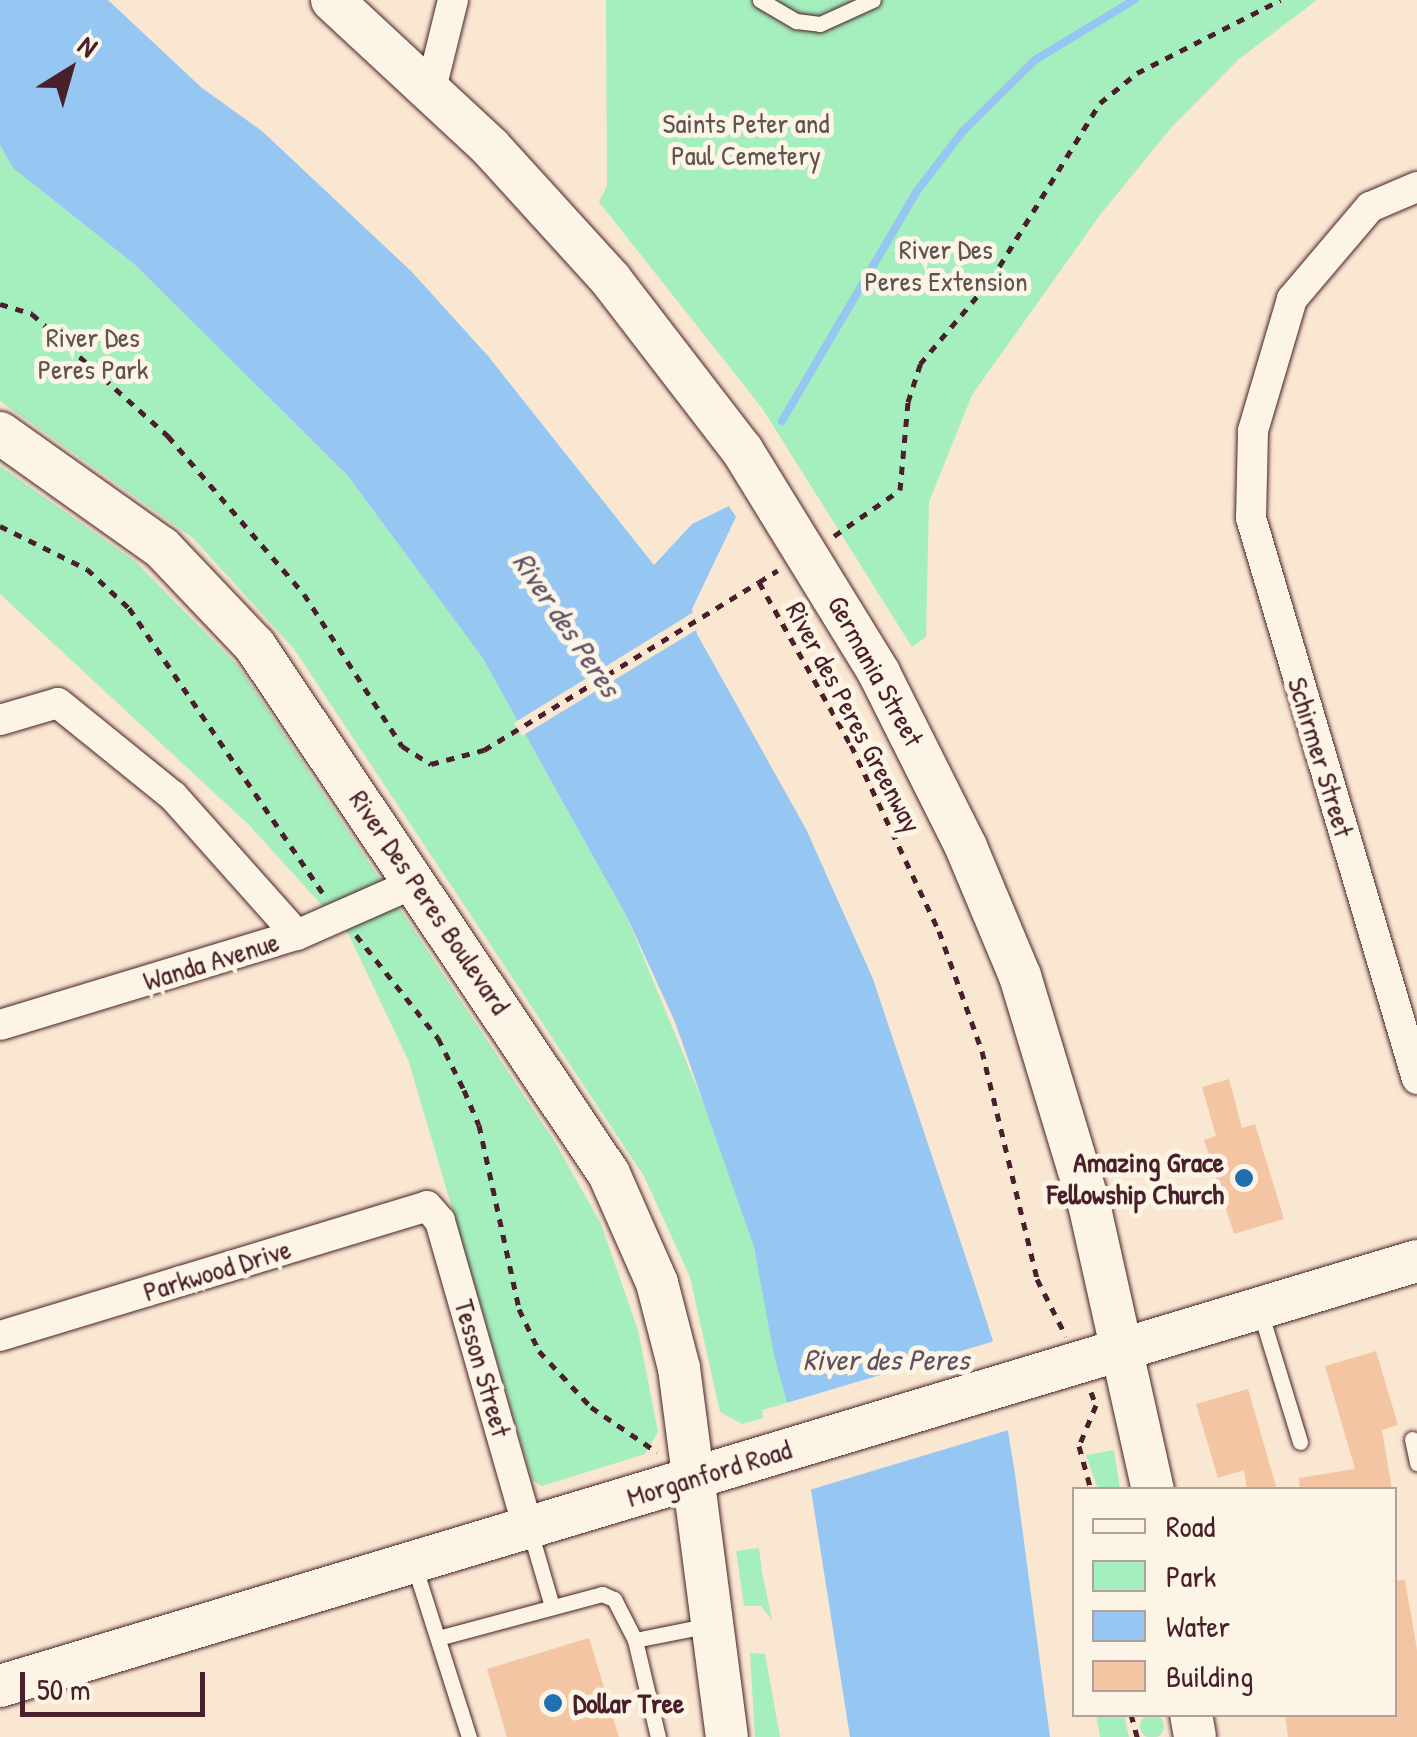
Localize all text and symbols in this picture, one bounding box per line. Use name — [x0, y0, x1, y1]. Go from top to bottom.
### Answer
north arrow — [20, 20, 120, 120]
text: N — [71, 26, 105, 66]
park label: Saints Peter and Paul Cemetery — [663, 106, 829, 172]
park label: River Des Peres Extension — [864, 232, 1028, 298]
park label: River Des Peres Park — [38, 320, 148, 386]
water label: River des Peres — [506, 545, 628, 703]
street label: Germania Street — [821, 590, 931, 752]
street label: River des Peres Greenway — [779, 596, 929, 838]
street label: Schirmer Street — [1281, 673, 1361, 841]
street label: River Des Peres Boulevard — [343, 784, 517, 1020]
street label: Wanda Avenue — [139, 924, 283, 998]
place label: Amazing Grace Fellowship Church — [1047, 1145, 1224, 1211]
marker: Amazing Grace Fellowship Church — [1233, 1167, 1255, 1189]
street label: Parkwood Drive — [139, 1232, 295, 1308]
street label: Tesson Street — [447, 1295, 519, 1441]
water label: River des Peres — [803, 1341, 969, 1377]
street label: Morganford Road — [623, 1432, 795, 1514]
legend — [1072, 1487, 1397, 1717]
text: Road — [1166, 1506, 1215, 1546]
text: Park — [1166, 1556, 1216, 1596]
text: Water — [1166, 1606, 1230, 1646]
scale bar — [25, 1652, 210, 1714]
text: Building — [1166, 1656, 1253, 1696]
text: 50 m — [37, 1669, 90, 1709]
place label: Dollar Tree — [573, 1686, 684, 1720]
marker: Dollar Tree — [542, 1692, 564, 1714]

